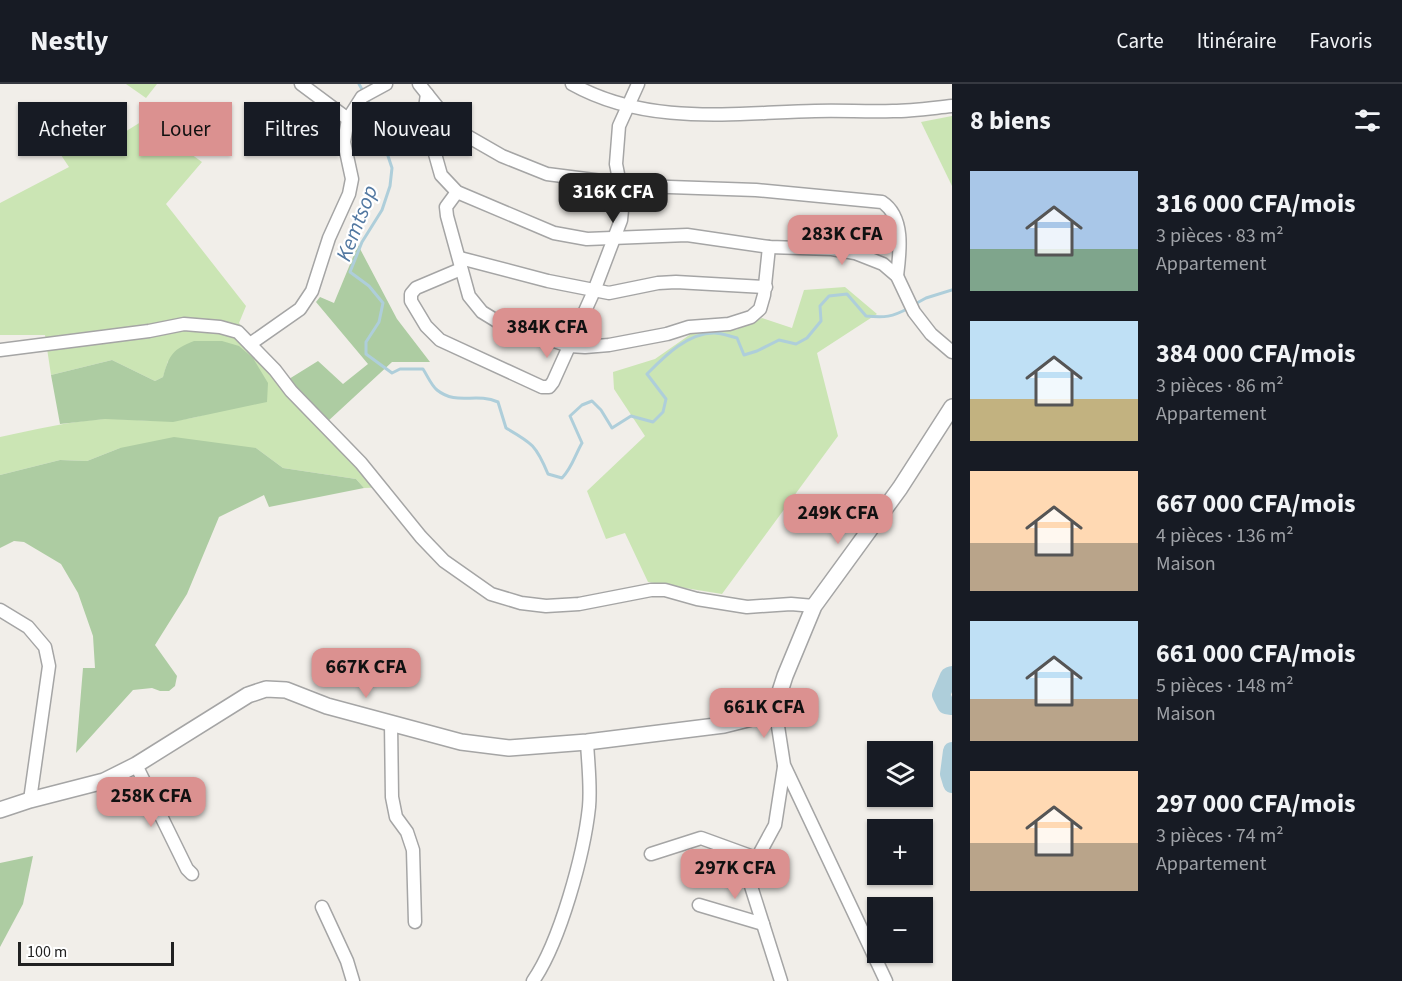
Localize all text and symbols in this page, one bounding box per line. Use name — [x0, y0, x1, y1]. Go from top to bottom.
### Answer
text: Nestly — [30, 21, 108, 61]
text: Carte — [1117, 26, 1164, 56]
text: Itinéraire — [1197, 26, 1276, 56]
text: Favoris — [1309, 26, 1372, 56]
chip: Acheter — [18, 102, 127, 156]
chip: Louer — [139, 102, 232, 156]
chip: Filtres — [244, 102, 340, 156]
chip: Nouveau — [352, 102, 472, 156]
text: 8 biens — [970, 102, 1051, 139]
icon: filters — [1351, 104, 1384, 137]
pin: 316K CFA — [551, 173, 675, 224]
text: 316K CFA — [573, 178, 653, 206]
water label: Kemtsop — [328, 181, 386, 266]
text: 316 000 CFA/mois — [1156, 185, 1356, 222]
icon: home — [1018, 195, 1090, 267]
pin: 283K CFA — [780, 215, 904, 266]
text: 283K CFA — [802, 220, 882, 248]
text: 3 pièces · 83 m² — [1156, 222, 1284, 250]
text: Appartement — [1156, 250, 1266, 278]
pin: 384K CFA — [485, 308, 609, 359]
text: 384K CFA — [507, 313, 587, 341]
text: 384 000 CFA/mois — [1156, 335, 1356, 372]
icon: home — [1018, 345, 1090, 417]
text: 3 pièces · 86 m² — [1156, 372, 1284, 400]
text: Appartement — [1156, 400, 1266, 428]
text: 667 000 CFA/mois — [1156, 485, 1356, 522]
pin: 249K CFA — [776, 494, 900, 545]
icon: home — [1018, 495, 1090, 567]
text: 249K CFA — [798, 499, 878, 527]
text: 4 pièces · 136 m² — [1156, 522, 1294, 550]
text: Maison — [1156, 550, 1216, 578]
text: 661 000 CFA/mois — [1156, 635, 1356, 672]
icon: home — [1018, 645, 1090, 717]
pin: 667K CFA — [304, 648, 428, 699]
text: 667K CFA — [326, 653, 406, 681]
text: 5 pièces · 148 m² — [1156, 672, 1294, 700]
pin: 661K CFA — [702, 688, 826, 739]
text: 661K CFA — [724, 693, 804, 721]
text: Maison — [1156, 700, 1216, 728]
map controls — [867, 741, 933, 963]
button: layers — [867, 741, 933, 807]
pin: 258K CFA — [89, 777, 213, 828]
text: 258K CFA — [111, 782, 191, 810]
text: 297 000 CFA/mois — [1156, 785, 1356, 822]
icon: home — [1018, 795, 1090, 867]
button: + — [867, 819, 933, 885]
text: 3 pièces · 74 m² — [1156, 822, 1284, 850]
pin: 297K CFA — [673, 849, 797, 900]
text: Appartement — [1156, 850, 1266, 878]
text: 297K CFA — [695, 854, 775, 882]
button: − — [867, 897, 933, 963]
scale bar — [18, 939, 174, 966]
text: 100 m — [27, 941, 67, 963]

